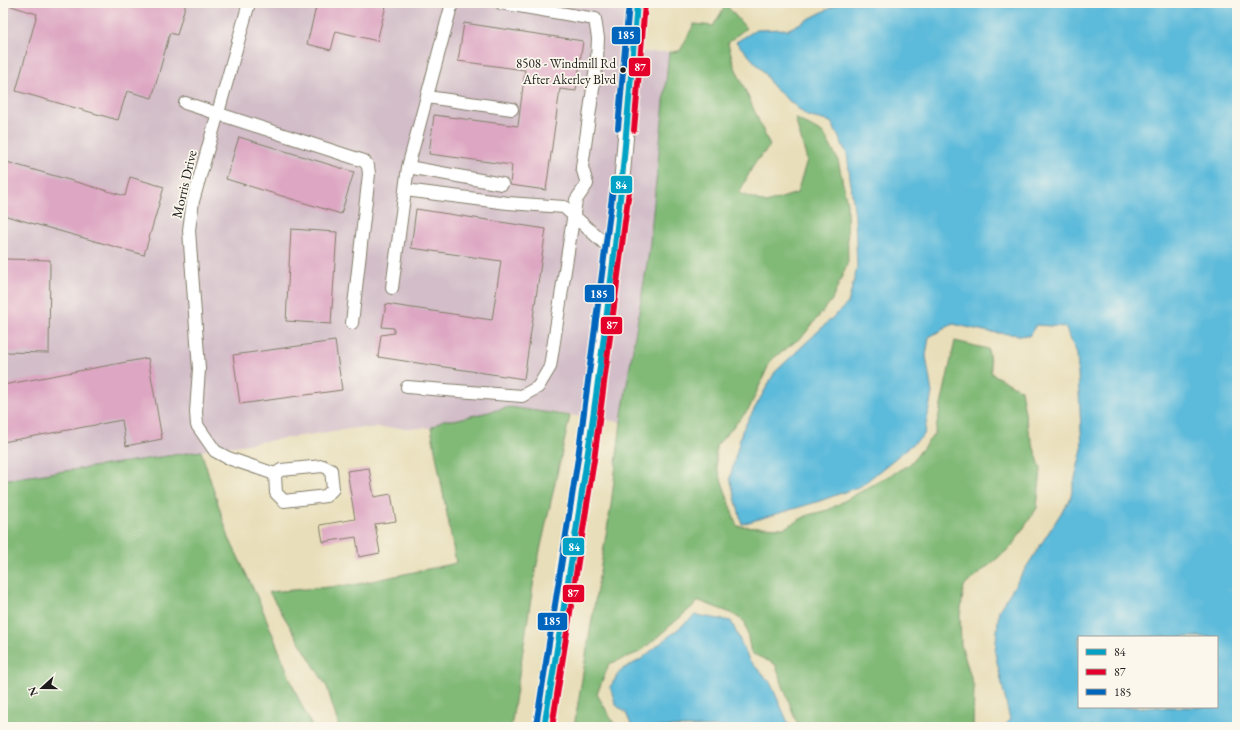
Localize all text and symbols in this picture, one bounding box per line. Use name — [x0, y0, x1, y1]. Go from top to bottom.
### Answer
line badge: 185 — [611, 26, 641, 45]
text: 185 — [617, 28, 635, 42]
place label: 8508 - Windmill Rd After Akerley Blvd — [516, 55, 616, 88]
line badge: 87 — [628, 57, 651, 77]
text: 87 — [634, 60, 646, 74]
marker: 8508 - Windmill Rd After Akerley Blvd — [618, 65, 628, 75]
street label: Morris Drive — [167, 148, 201, 220]
line badge: 84 — [610, 175, 633, 194]
text: 84 — [615, 178, 627, 192]
line badge: 185 — [584, 284, 615, 303]
text: 185 — [590, 287, 608, 301]
line badge: 87 — [600, 316, 623, 335]
text: 87 — [606, 318, 618, 332]
line badge: 84 — [562, 537, 585, 556]
text: 84 — [568, 540, 580, 554]
line badge: 87 — [562, 584, 585, 603]
text: 87 — [567, 586, 579, 600]
line badge: 185 — [537, 612, 568, 631]
text: 185 — [543, 614, 561, 628]
legend — [1078, 636, 1218, 708]
text: 84 — [1114, 644, 1126, 660]
text: 87 — [1114, 664, 1126, 680]
north arrow — [22, 668, 62, 708]
text: 185 — [1114, 684, 1132, 700]
text: N — [24, 685, 41, 698]

